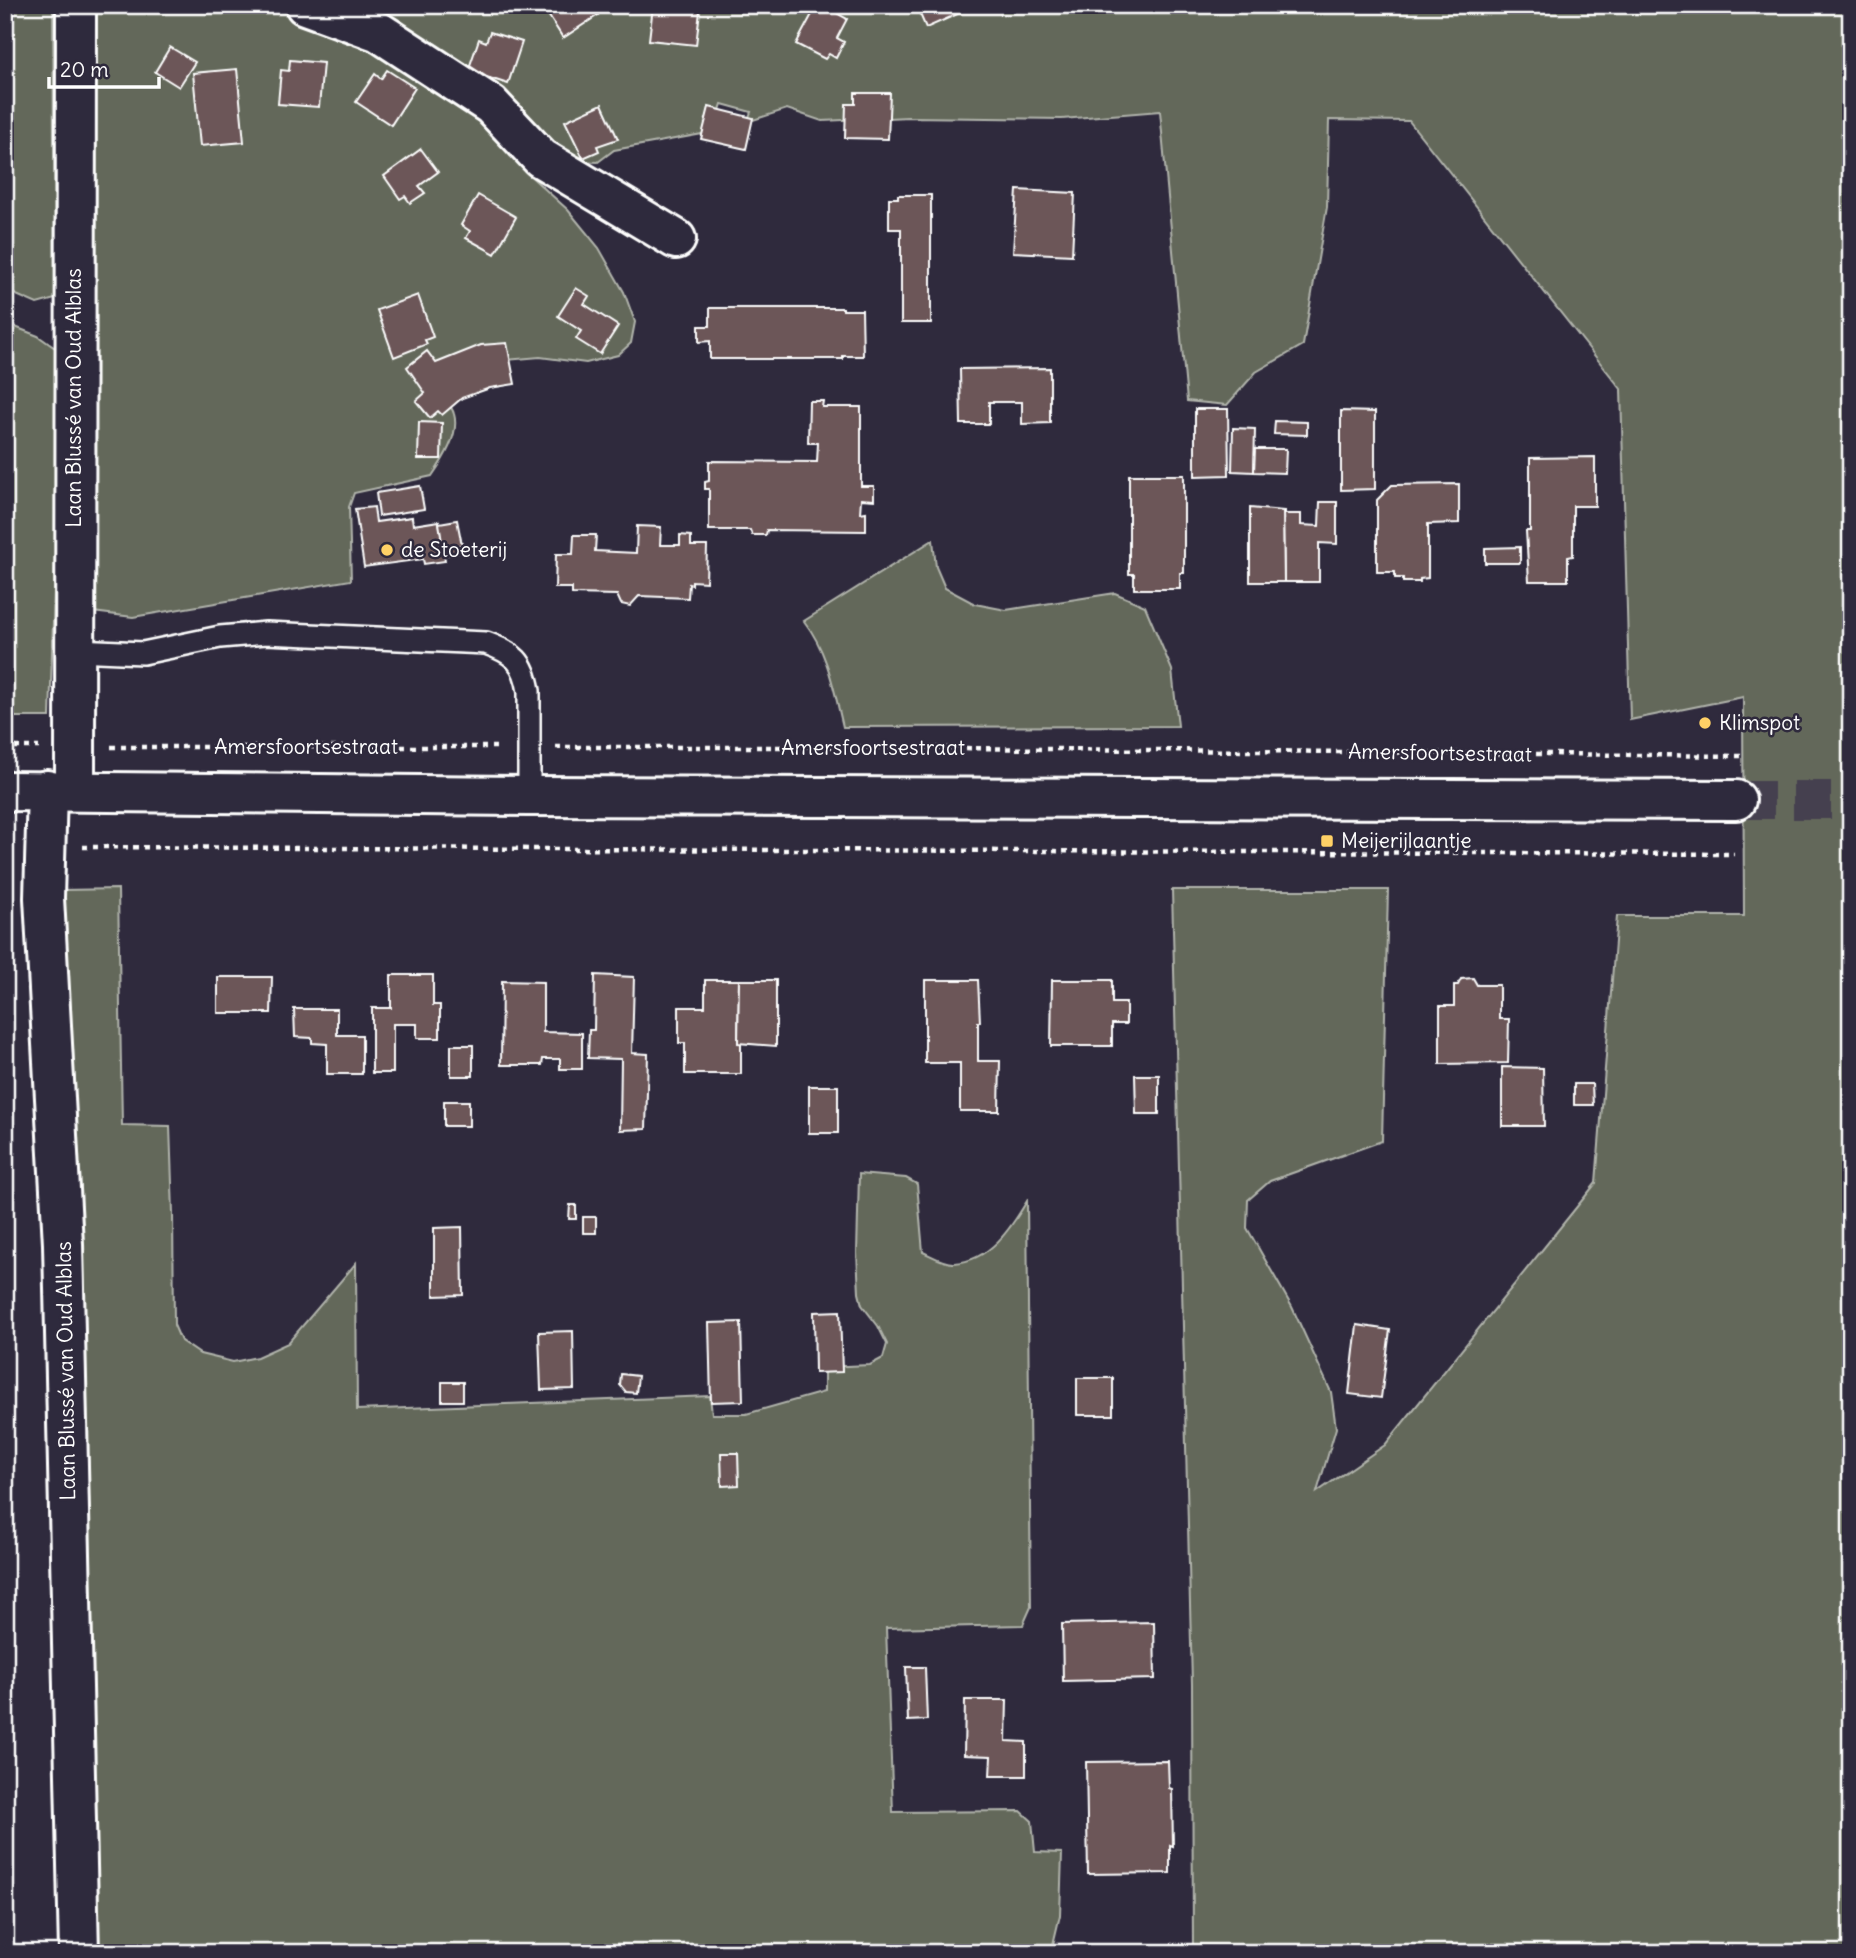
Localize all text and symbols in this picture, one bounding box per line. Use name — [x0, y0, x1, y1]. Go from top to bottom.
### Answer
scale bar — [49, 46, 159, 90]
text: 20 m — [60, 56, 109, 83]
street label: Laan Blussé van Oud Alblas — [60, 268, 87, 528]
place label: de Stoeterij — [401, 536, 507, 563]
marker: de Stoeterij — [379, 542, 395, 558]
place label: Klimspot — [1719, 709, 1800, 736]
marker: Klimspot — [1697, 715, 1713, 731]
street label: Amersfoortsestraat — [214, 733, 398, 760]
street label: Amersfoortsestraat — [781, 734, 965, 761]
street label: Amersfoortsestraat — [1348, 737, 1532, 768]
place label: Meijerijlaantje — [1341, 827, 1472, 854]
marker: Meijerijlaantje — [1319, 833, 1335, 849]
street label: Laan Blussé van Oud Alblas — [50, 1241, 81, 1501]

